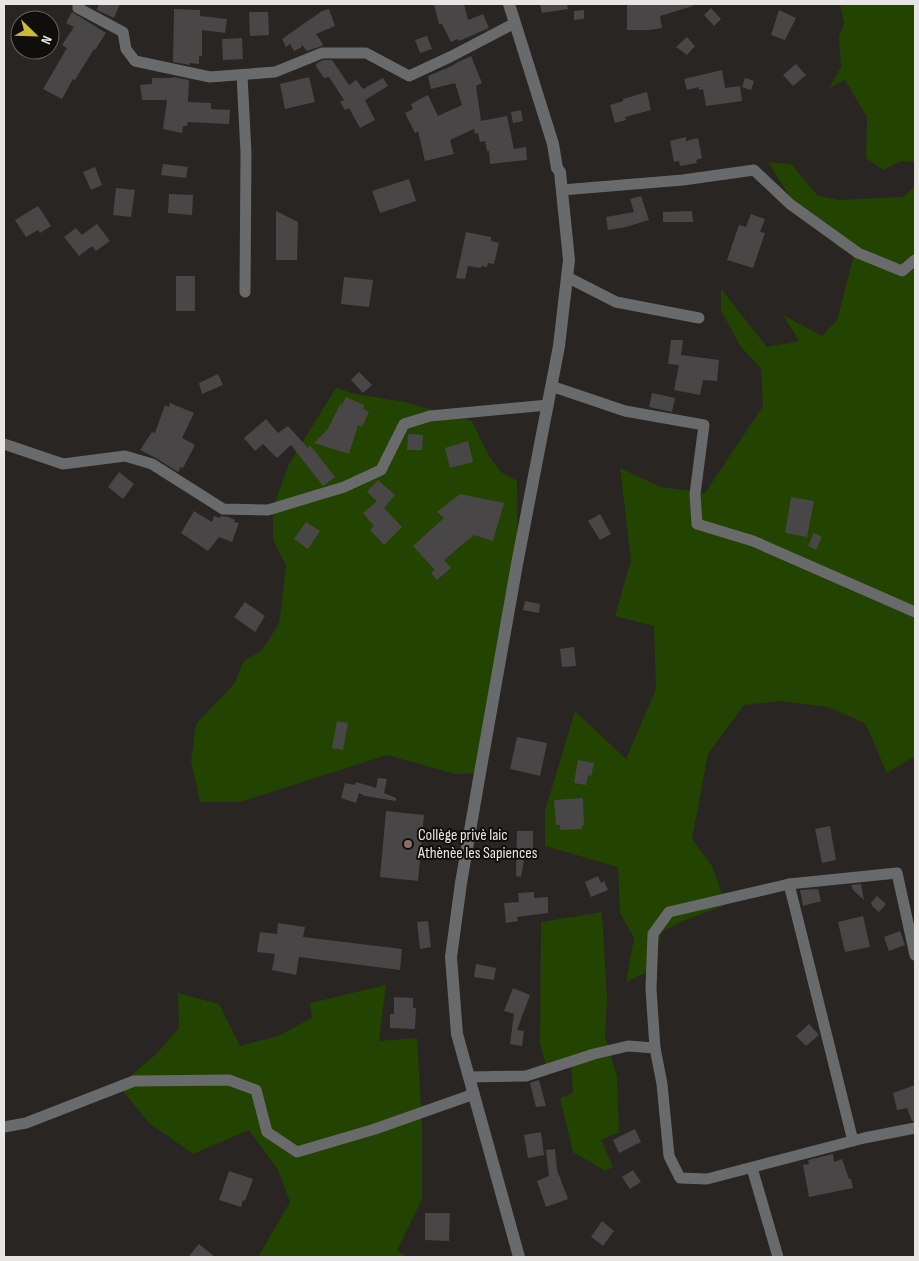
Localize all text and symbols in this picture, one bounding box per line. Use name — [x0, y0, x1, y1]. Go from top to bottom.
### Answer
north arrow — [10, 10, 60, 60]
text: N — [37, 33, 56, 47]
place label: Collège privè laic Athènèe les Sapiences — [417, 826, 538, 863]
marker: Collège privè laic Athènèe les Sapiences — [402, 838, 414, 850]

